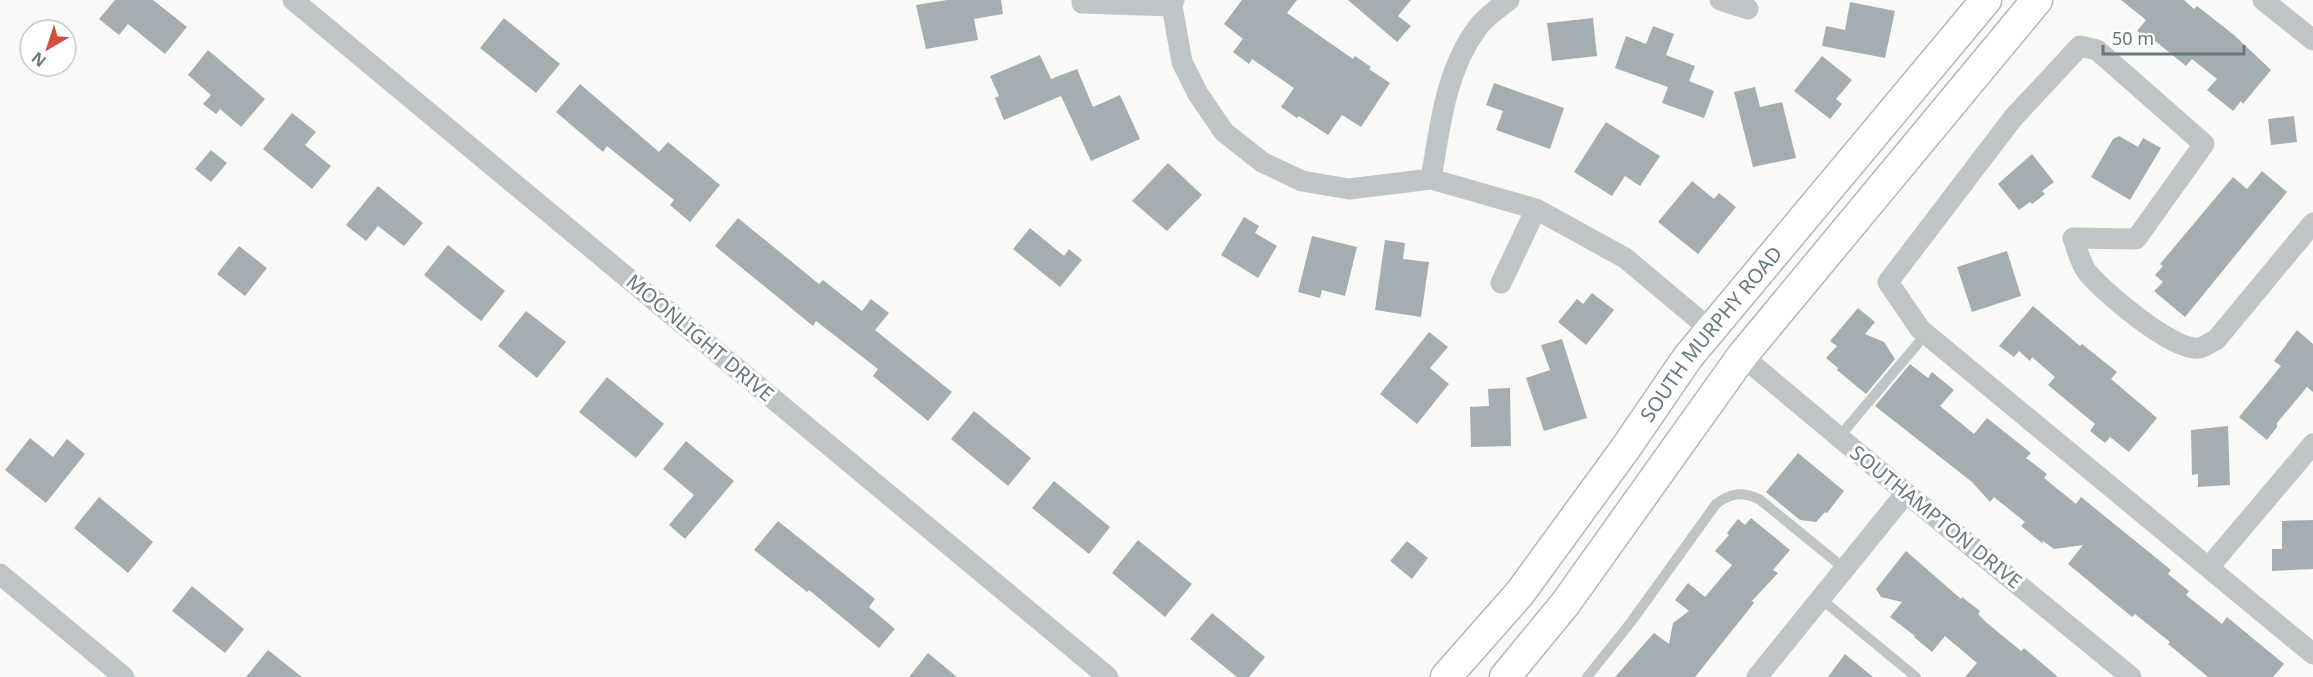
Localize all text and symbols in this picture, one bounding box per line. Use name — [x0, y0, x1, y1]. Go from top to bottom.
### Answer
north arrow — [18, 18, 78, 78]
scale bar — [2103, 18, 2244, 56]
text: 50 m — [2112, 26, 2154, 50]
text: N — [27, 47, 51, 72]
street label: SOUTH MURPHY ROAD — [1634, 240, 1788, 427]
street label: MOONLIGHT DRIVE — [621, 268, 780, 407]
street label: SOUTHAMPTON DRIVE — [1845, 439, 2028, 594]

